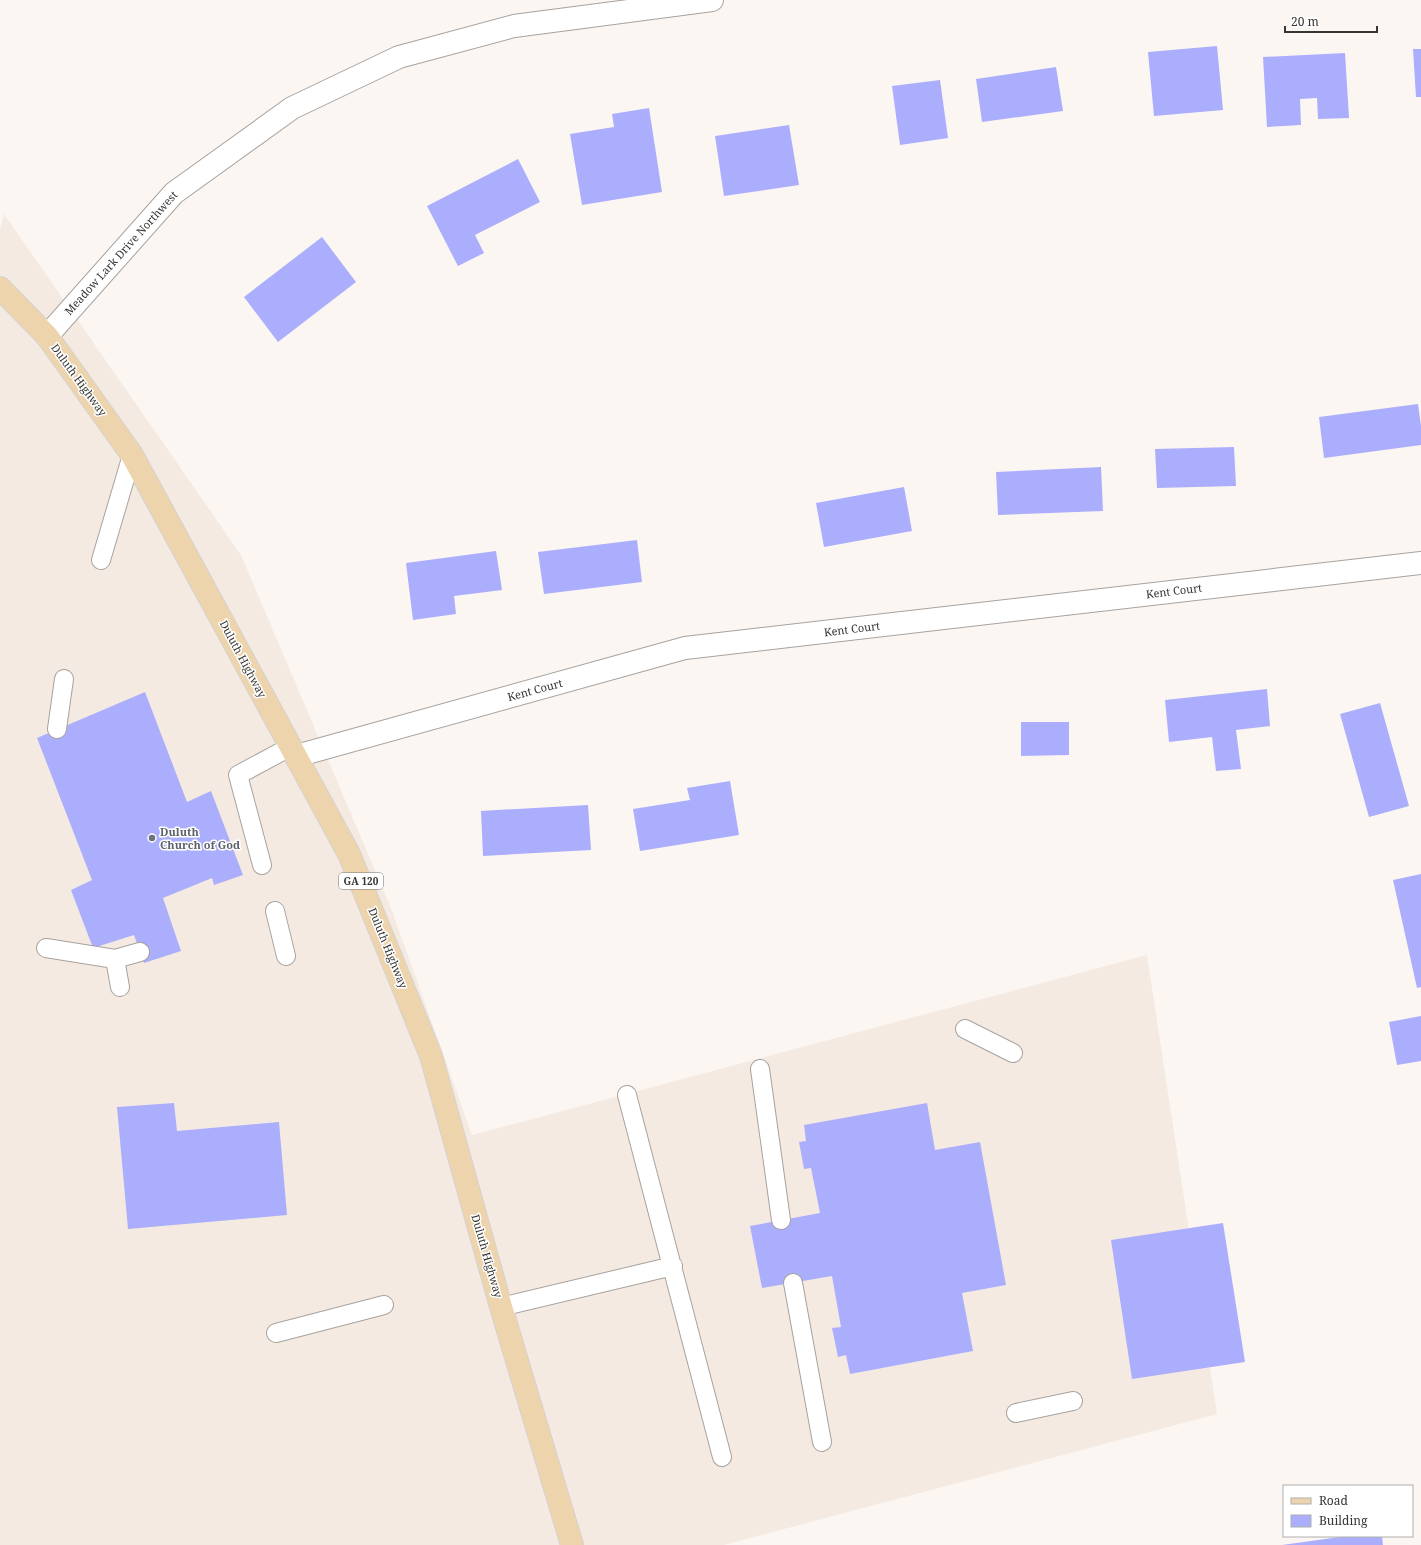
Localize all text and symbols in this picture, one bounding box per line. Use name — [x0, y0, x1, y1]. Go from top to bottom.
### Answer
scale bar — [1285, 8, 1377, 34]
text: 20 m — [1291, 13, 1319, 30]
street label: Meadow Lark Drive Northwest — [61, 187, 181, 318]
street label: Duluth Highway — [48, 341, 111, 419]
street label: Kent Court — [1145, 580, 1203, 601]
street label: Duluth Highway — [217, 617, 271, 701]
street label: Kent Court — [823, 618, 881, 639]
street label: Kent Court — [506, 675, 564, 704]
place label: Duluth Church of God — [160, 824, 240, 852]
marker: Duluth Church of God — [147, 833, 157, 843]
road number: GA 120 — [339, 873, 383, 889]
street label: Duluth Highway — [365, 905, 412, 991]
street label: Duluth Highway — [468, 1212, 507, 1300]
legend — [1283, 1485, 1413, 1537]
text: Road — [1319, 1492, 1349, 1509]
text: Building — [1319, 1512, 1368, 1529]

